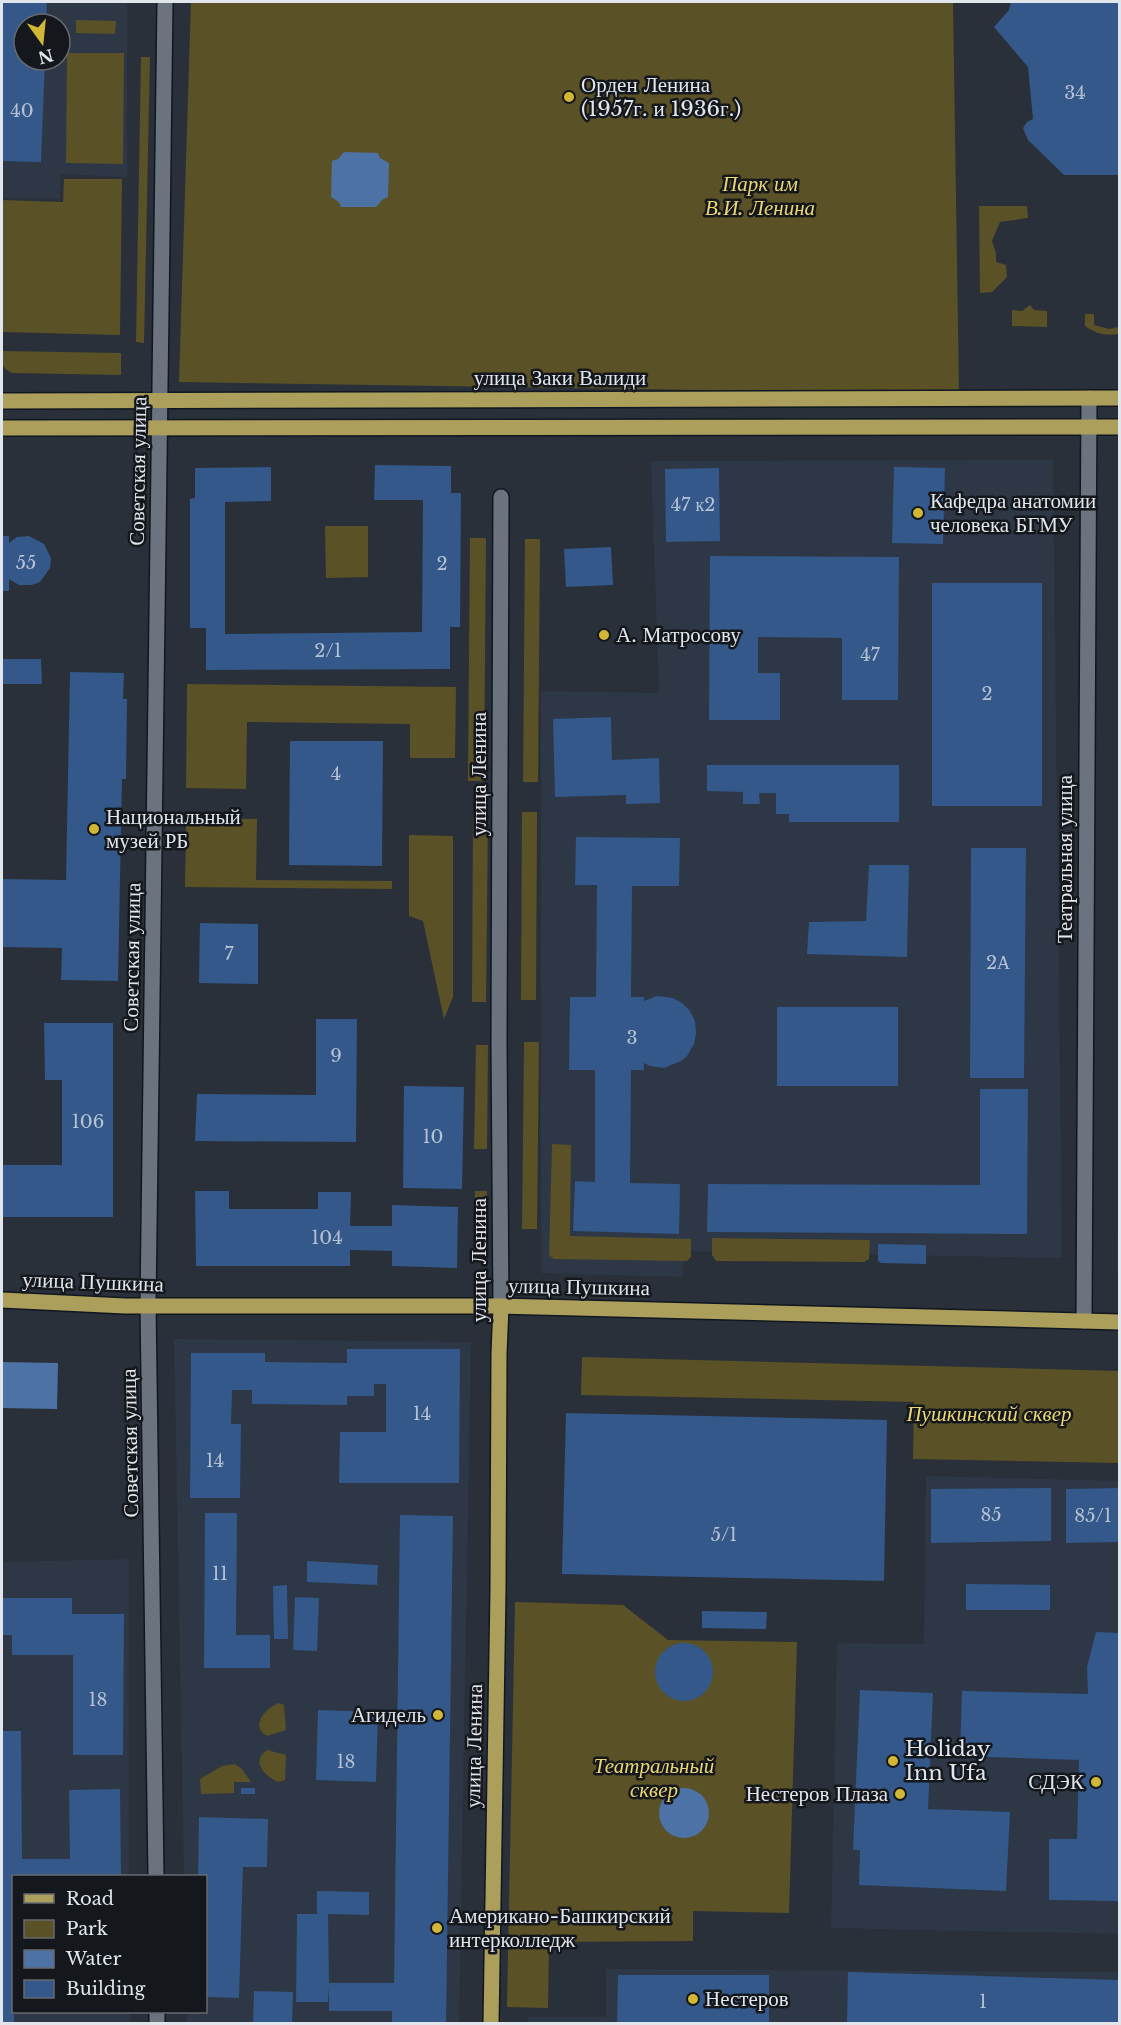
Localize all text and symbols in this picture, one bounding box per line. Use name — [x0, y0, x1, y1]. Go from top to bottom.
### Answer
north arrow — [12, 12, 72, 72]
text: N — [36, 45, 56, 68]
place label: Орден Ленина (1957г. и 1936г.) — [581, 72, 741, 122]
house number: 34 — [1064, 82, 1086, 104]
marker: Орден Ленина (1957г. и 1936г.) — [562, 90, 576, 104]
house number: 40 — [10, 100, 34, 122]
park label: Парк им В.И. Ленина — [705, 171, 815, 221]
street label: улица Заки Валиди — [474, 365, 646, 391]
street label: Советская улица — [124, 396, 152, 546]
place label: Кафедра анатомии человека БГМУ — [930, 488, 1096, 538]
house number: 47 к2 — [671, 494, 715, 516]
marker: Кафедра анатомии человека БГМУ — [911, 506, 925, 520]
house number: 55 — [16, 552, 36, 574]
house number: 2 — [436, 553, 448, 575]
place label: А. Матросову — [616, 622, 741, 648]
marker: А. Матросову — [597, 628, 611, 642]
house number: 2/1 — [314, 640, 342, 662]
house number: 47 — [860, 644, 881, 666]
house number: 2 — [981, 683, 993, 705]
street label: улица Ленина — [466, 711, 492, 836]
house number: 4 — [331, 763, 341, 785]
street label: Театральная улица — [1052, 774, 1078, 943]
place label: Национальный музей РБ — [106, 804, 241, 854]
marker: Национальный музей РБ — [87, 822, 101, 836]
street label: Советская улица — [118, 882, 146, 1032]
house number: 7 — [224, 943, 234, 965]
house number: 2А — [986, 952, 1010, 974]
house number: 3 — [626, 1027, 638, 1049]
house number: 9 — [330, 1045, 342, 1067]
house number: 106 — [72, 1111, 104, 1133]
house number: 10 — [423, 1126, 443, 1148]
street label: улица Ленина — [466, 1197, 492, 1322]
house number: 104 — [311, 1227, 343, 1249]
street label: улица Пушкина — [22, 1267, 165, 1297]
street label: улица Пушкина — [508, 1273, 651, 1301]
street label: Советская улица — [116, 1368, 144, 1518]
park label: Пушкинский сквер — [905, 1401, 1072, 1427]
house number: 14 — [413, 1403, 431, 1425]
house number: 14 — [206, 1450, 224, 1472]
house number: 85 — [980, 1504, 1002, 1526]
house number: 85/1 — [1074, 1505, 1112, 1527]
house number: 5/1 — [711, 1524, 737, 1546]
house number: 11 — [212, 1563, 228, 1585]
street label: улица Ленина — [460, 1683, 488, 1808]
house number: 18 — [89, 1689, 107, 1711]
place label: Агидель — [351, 1702, 426, 1728]
marker: Агидель — [431, 1708, 445, 1722]
place label: Holiday Inn Ufa — [905, 1736, 991, 1786]
house number: 18 — [337, 1751, 355, 1773]
park label: Театральный сквер — [594, 1753, 715, 1803]
marker: Holiday Inn Ufa — [886, 1754, 900, 1768]
place label: СДЭК — [1028, 1769, 1085, 1795]
marker: СДЭК — [1089, 1775, 1103, 1789]
place label: Нестеров Плаза — [746, 1781, 889, 1807]
marker: Нестеров Плаза — [893, 1787, 907, 1801]
legend — [12, 1875, 207, 2013]
text: Road — [66, 1888, 114, 1910]
place label: Американо-Башкирский интерколледж — [449, 1903, 671, 1953]
text: Park — [66, 1918, 108, 1940]
marker: Американо-Башкирский интерколледж — [430, 1921, 444, 1935]
text: Water — [65, 1948, 122, 1970]
text: Building — [66, 1978, 145, 2000]
place label: Нестеров — [705, 1986, 789, 2012]
house number: 1 — [979, 1991, 987, 2013]
marker: Нестеров — [686, 1992, 700, 2006]

